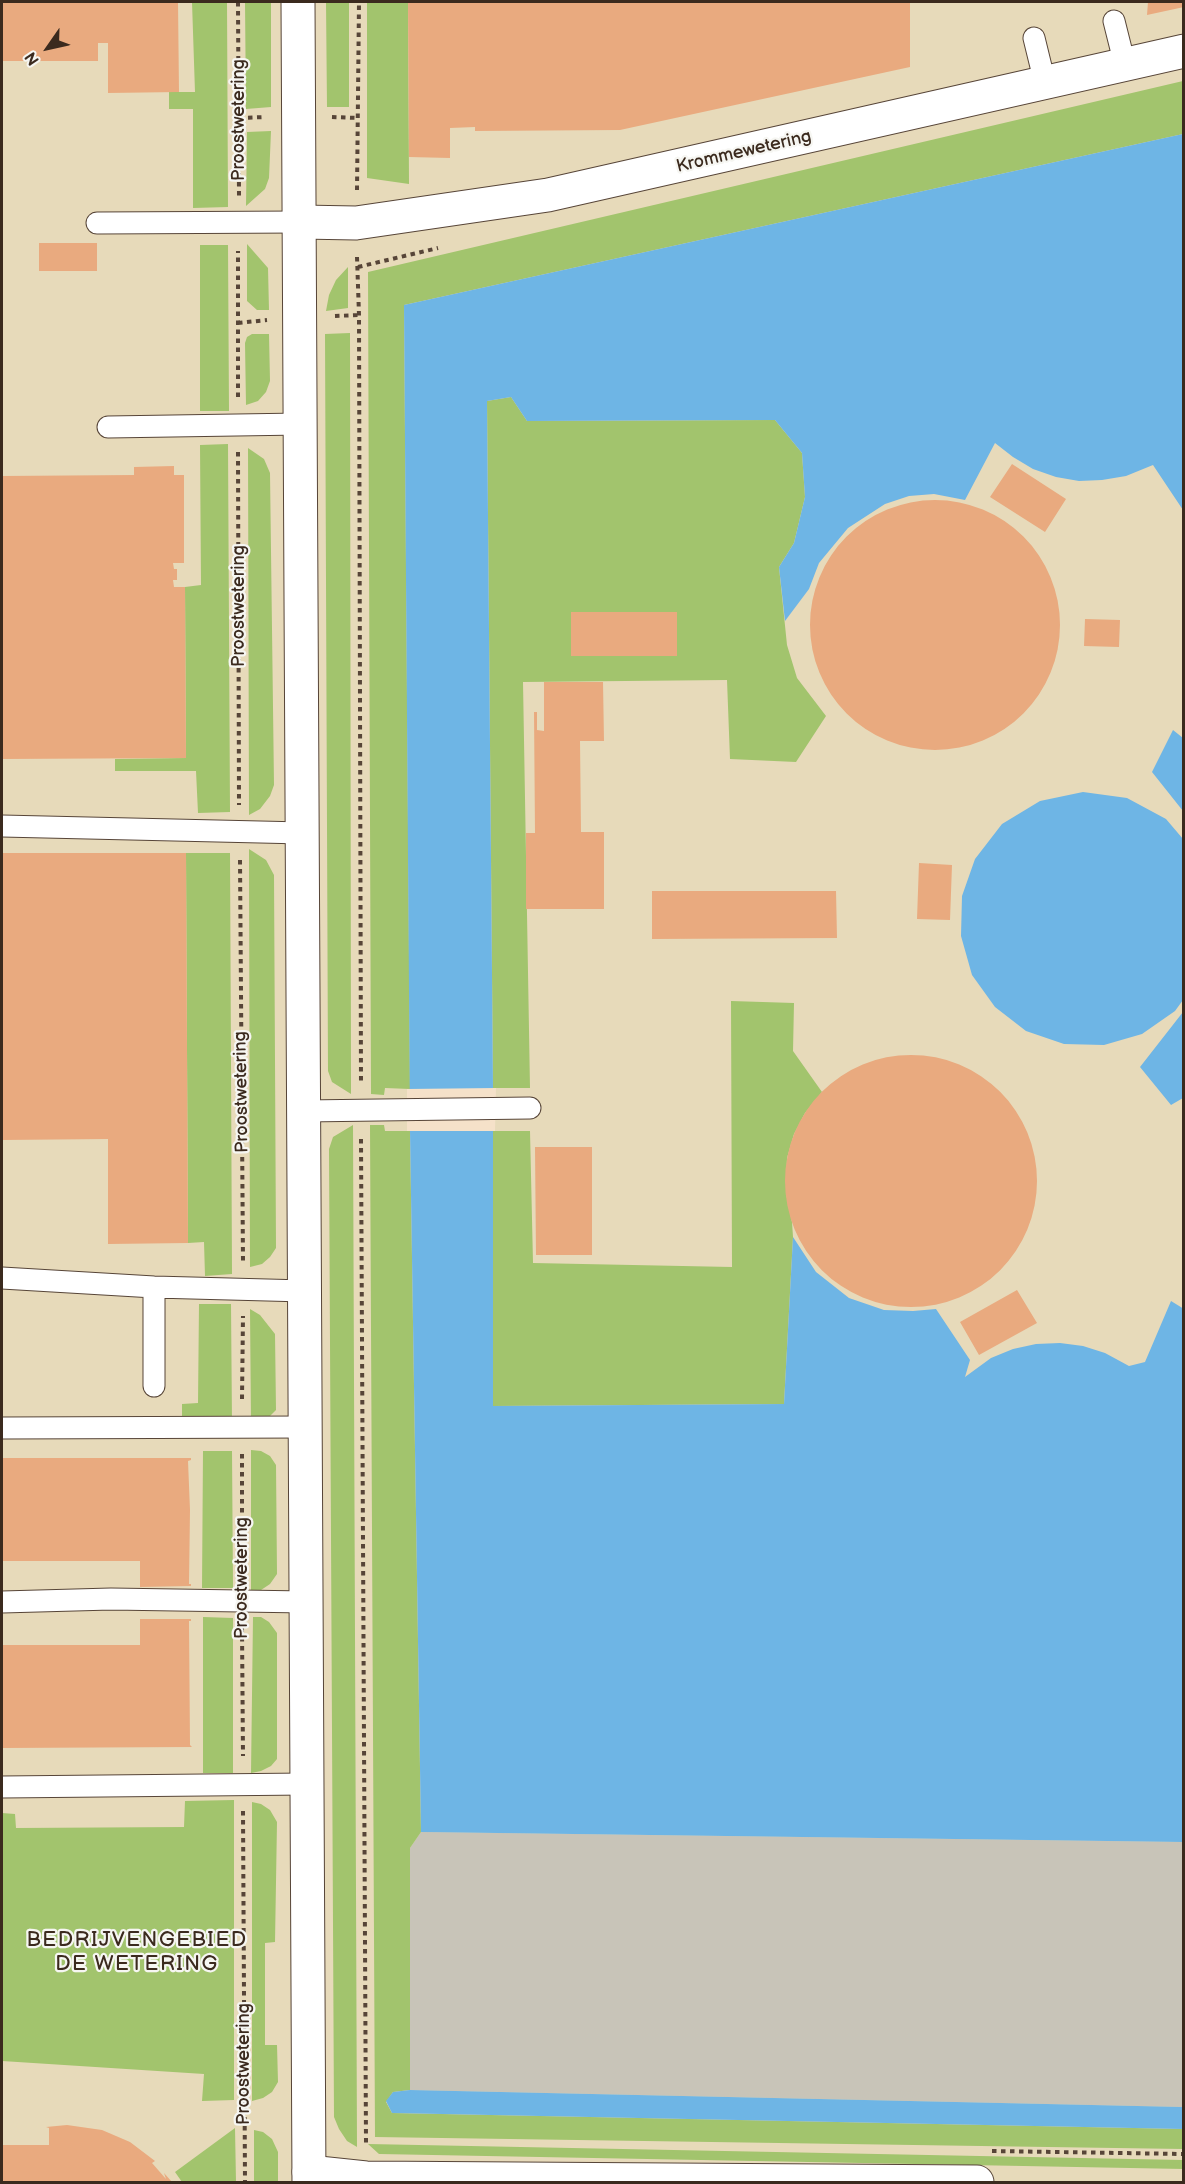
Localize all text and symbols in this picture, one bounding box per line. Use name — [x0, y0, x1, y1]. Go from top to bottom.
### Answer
north arrow — [18, 18, 78, 78]
text: N — [21, 48, 44, 69]
street label: Proostwetering — [228, 59, 250, 181]
street label: Krommewetering — [674, 126, 814, 178]
street label: Proostwetering — [228, 545, 250, 667]
street label: Proostwetering — [230, 1031, 254, 1153]
street label: Proostwetering — [231, 1517, 253, 1639]
district label: BEDRIJVENGEBIED DE WETERING — [26, 1928, 248, 1978]
street label: Proostwetering — [233, 2003, 255, 2125]

